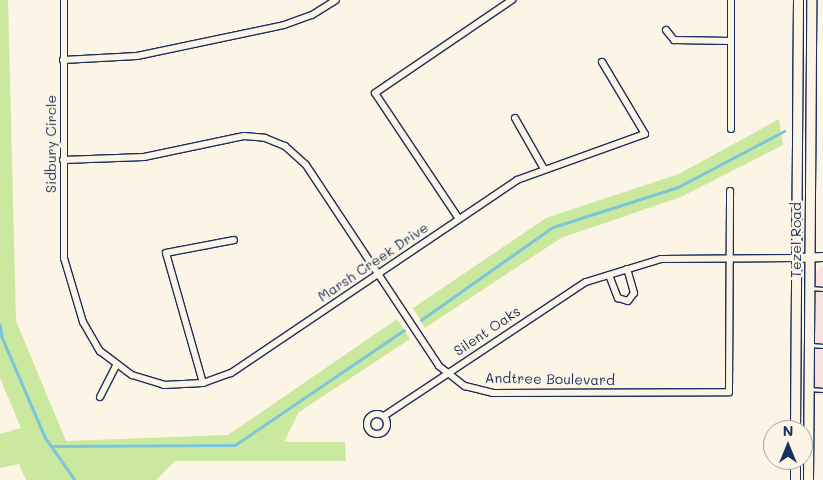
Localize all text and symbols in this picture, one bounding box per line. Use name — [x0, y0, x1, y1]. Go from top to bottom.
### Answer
street label: Sidbury Circle — [43, 95, 59, 193]
street label: Tezel Road — [788, 202, 804, 278]
street label: Marsh Creek Drive — [315, 219, 431, 305]
street label: Silent Oaks — [450, 303, 524, 359]
street label: Andtree Boulevard — [485, 369, 615, 389]
north arrow — [763, 420, 813, 470]
text: N — [783, 421, 793, 440]

